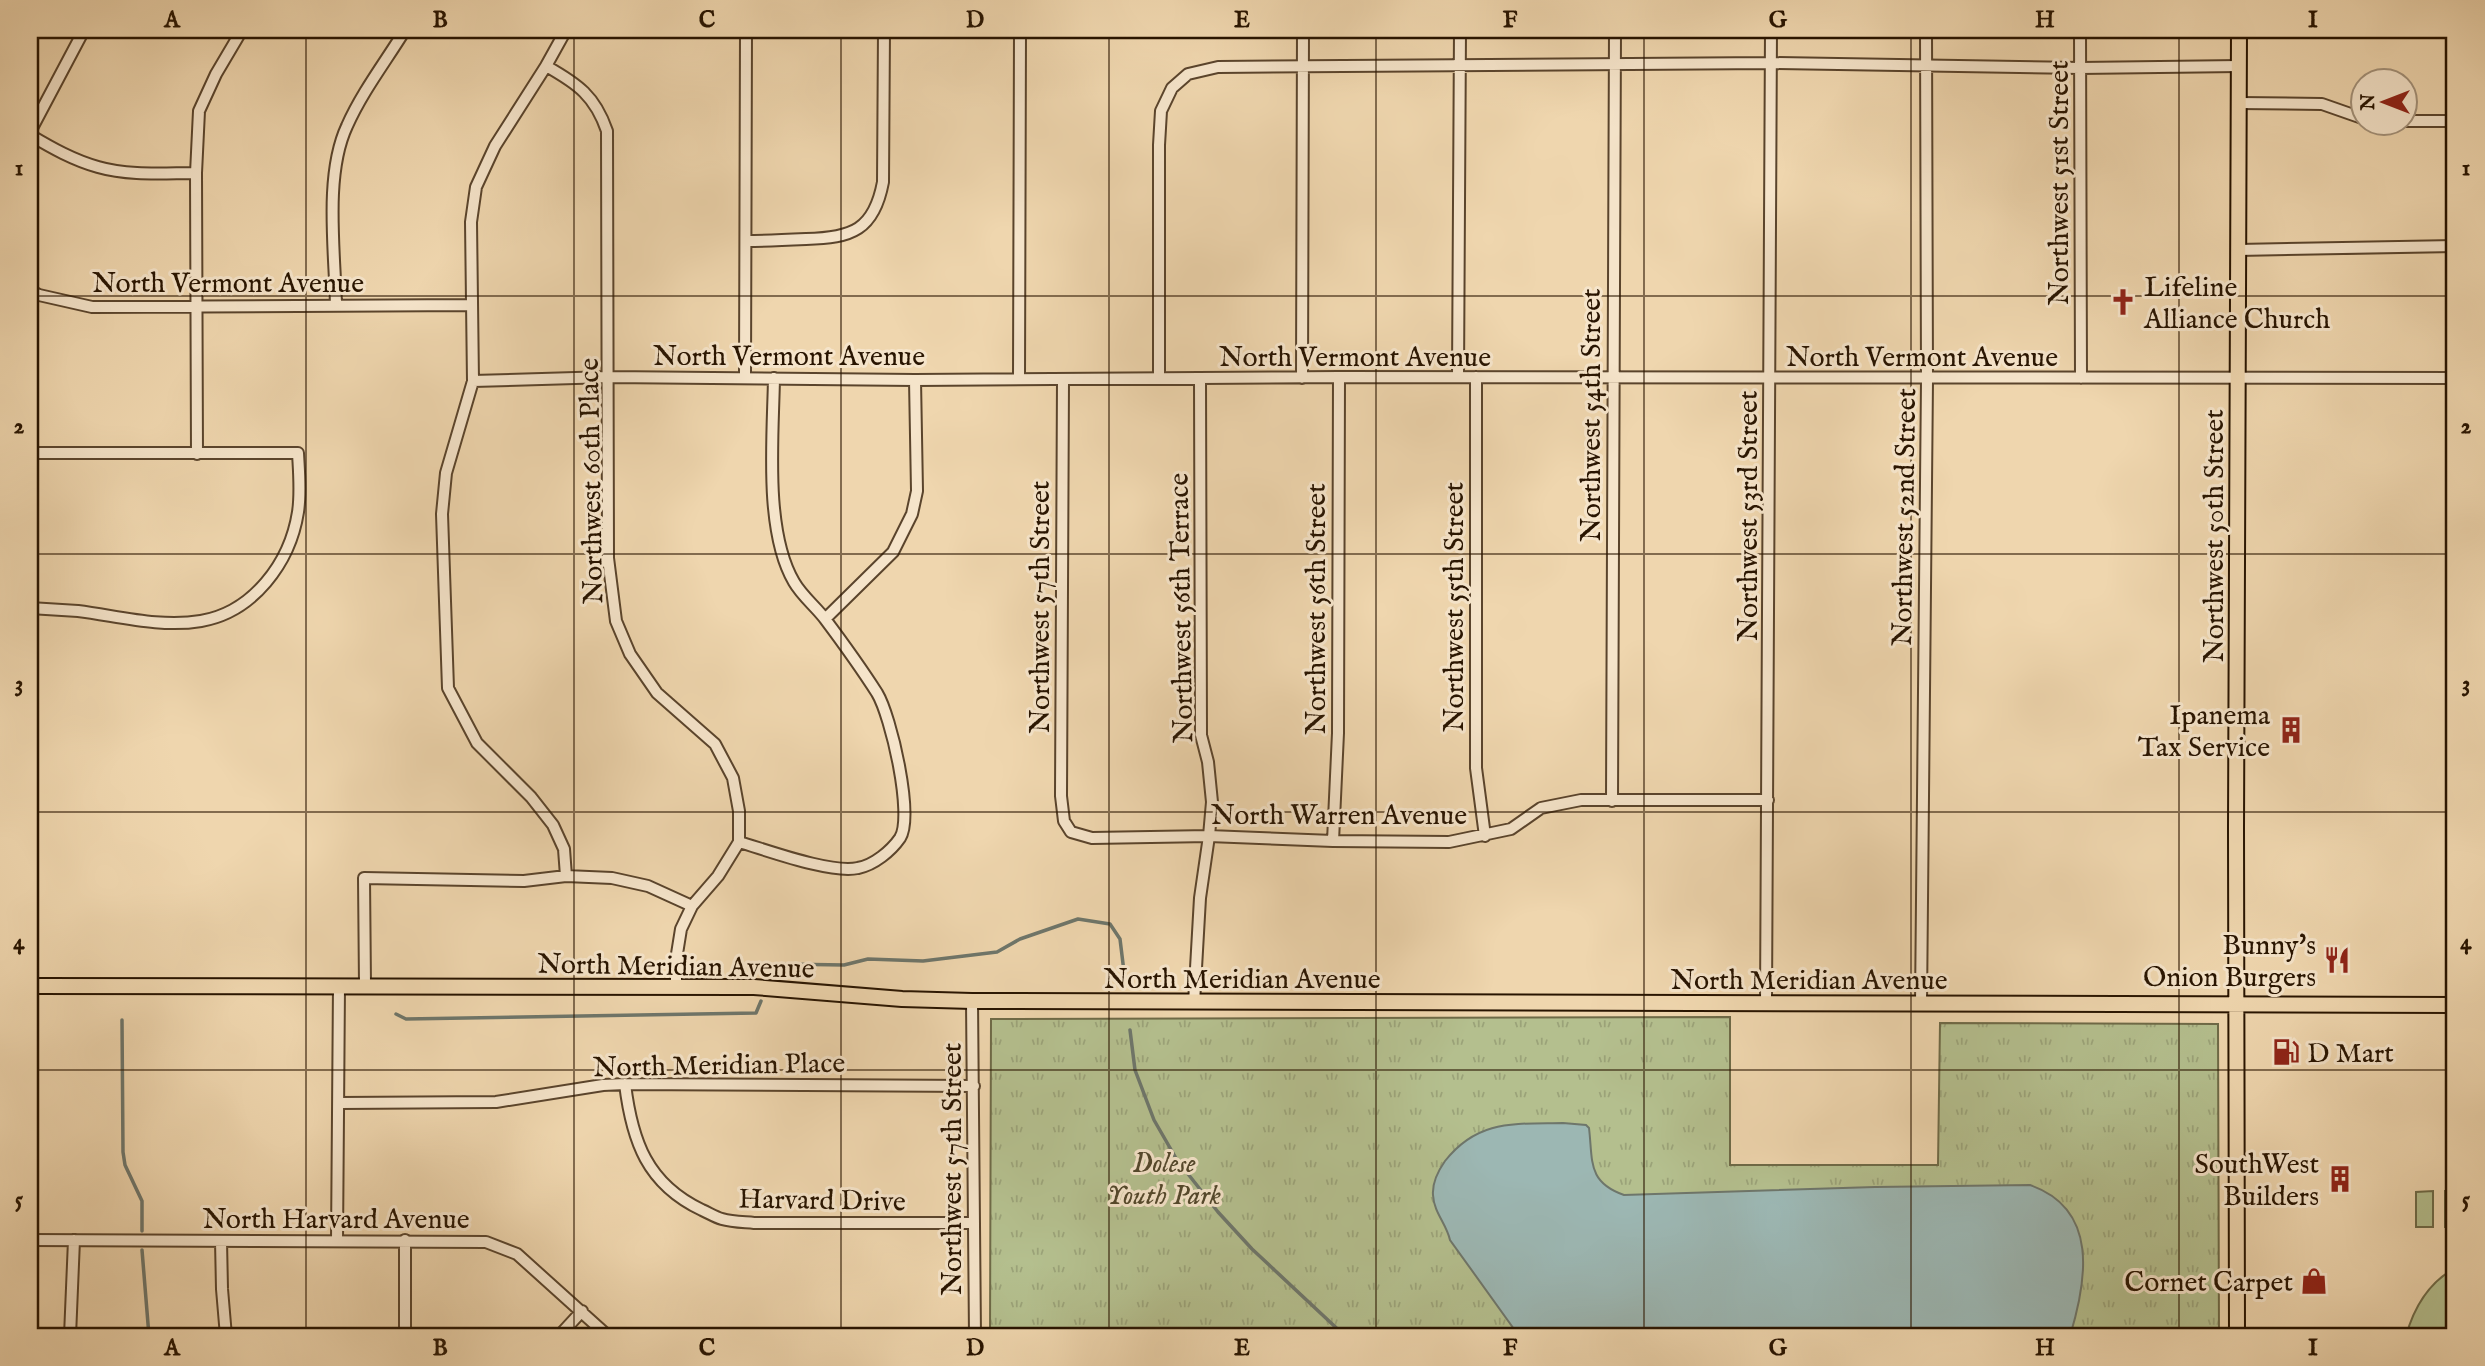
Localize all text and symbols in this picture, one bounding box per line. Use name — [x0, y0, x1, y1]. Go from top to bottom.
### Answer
text: A — [163, 6, 181, 35]
text: B — [432, 6, 448, 35]
text: C — [699, 6, 716, 35]
text: D — [966, 6, 984, 35]
text: E — [1234, 6, 1250, 35]
text: F — [1503, 6, 1518, 35]
text: G — [1769, 6, 1788, 35]
text: H — [2035, 6, 2055, 35]
text: I — [2308, 6, 2318, 35]
street label: Northwest 51st Street — [2043, 60, 2078, 306]
north arrow — [2348, 66, 2418, 136]
text: N — [2357, 93, 2381, 111]
text: 1 — [15, 154, 23, 183]
text: 1 — [2462, 154, 2470, 183]
street label: North Vermont Avenue — [92, 267, 364, 302]
place label: Lifeline Alliance Church — [2143, 271, 2330, 338]
church icon: Lifeline Alliance Church — [2108, 287, 2138, 317]
street label: Northwest 54th Street — [1575, 288, 1610, 542]
street label: North Vermont Avenue — [653, 340, 925, 375]
street label: North Vermont Avenue — [1219, 341, 1491, 376]
street label: North Vermont Avenue — [1786, 341, 2058, 376]
street label: Northwest 60th Place — [573, 357, 612, 605]
street label: Northwest 52nd Street — [1886, 387, 1925, 646]
street label: Northwest 53rd Street — [1732, 390, 1767, 642]
street label: Northwest 50th Street — [2198, 409, 2233, 663]
text: 2 — [14, 412, 25, 441]
text: 2 — [2461, 412, 2472, 441]
street label: Northwest 56th Terrace — [1163, 472, 1202, 743]
street label: Northwest 57th Street — [1024, 480, 1059, 733]
street label: Northwest 55th Street — [1438, 482, 1473, 732]
street label: Northwest 56th Street — [1300, 483, 1335, 735]
text: 3 — [15, 670, 23, 699]
text: 3 — [2462, 670, 2470, 699]
place label: Ipanema Tax Service — [2138, 699, 2271, 766]
building icon: Ipanema Tax Service — [2276, 715, 2306, 745]
street label: North Warren Avenue — [1211, 799, 1467, 834]
text: 4 — [13, 928, 25, 957]
text: 4 — [2460, 928, 2472, 957]
place label: Bunny's Onion Burgers — [2143, 929, 2316, 996]
restaurant icon: Bunny's Onion Burgers — [2322, 945, 2352, 975]
street label: North Meridian Avenue — [537, 948, 815, 987]
street label: North Meridian Avenue — [1103, 963, 1381, 998]
street label: North Meridian Avenue — [1670, 964, 1948, 999]
fuel station icon: D Mart — [2271, 1037, 2301, 1067]
place label: D Mart — [2307, 1037, 2394, 1072]
street label: Northwest 57th Street — [936, 1042, 971, 1295]
street label: North Meridian Place — [593, 1047, 846, 1086]
park label: Dolese Youth Park — [1107, 1147, 1221, 1214]
place label: SouthWest Builders — [2194, 1148, 2319, 1215]
building icon: SouthWest Builders — [2325, 1164, 2355, 1194]
street label: Harvard Drive — [738, 1183, 906, 1220]
text: 5 — [15, 1186, 24, 1215]
text: 5 — [2462, 1186, 2471, 1215]
street label: North Harvard Avenue — [202, 1203, 470, 1238]
place label: Cornet Carpet — [2124, 1266, 2293, 1301]
shop icon: Cornet Carpet — [2299, 1266, 2329, 1296]
text: A — [163, 1334, 181, 1363]
text: B — [432, 1334, 448, 1363]
text: C — [699, 1334, 716, 1363]
text: D — [966, 1334, 984, 1363]
text: E — [1234, 1334, 1250, 1363]
text: F — [1503, 1334, 1518, 1363]
text: G — [1769, 1334, 1788, 1363]
text: H — [2035, 1334, 2055, 1363]
text: I — [2308, 1334, 2318, 1363]

